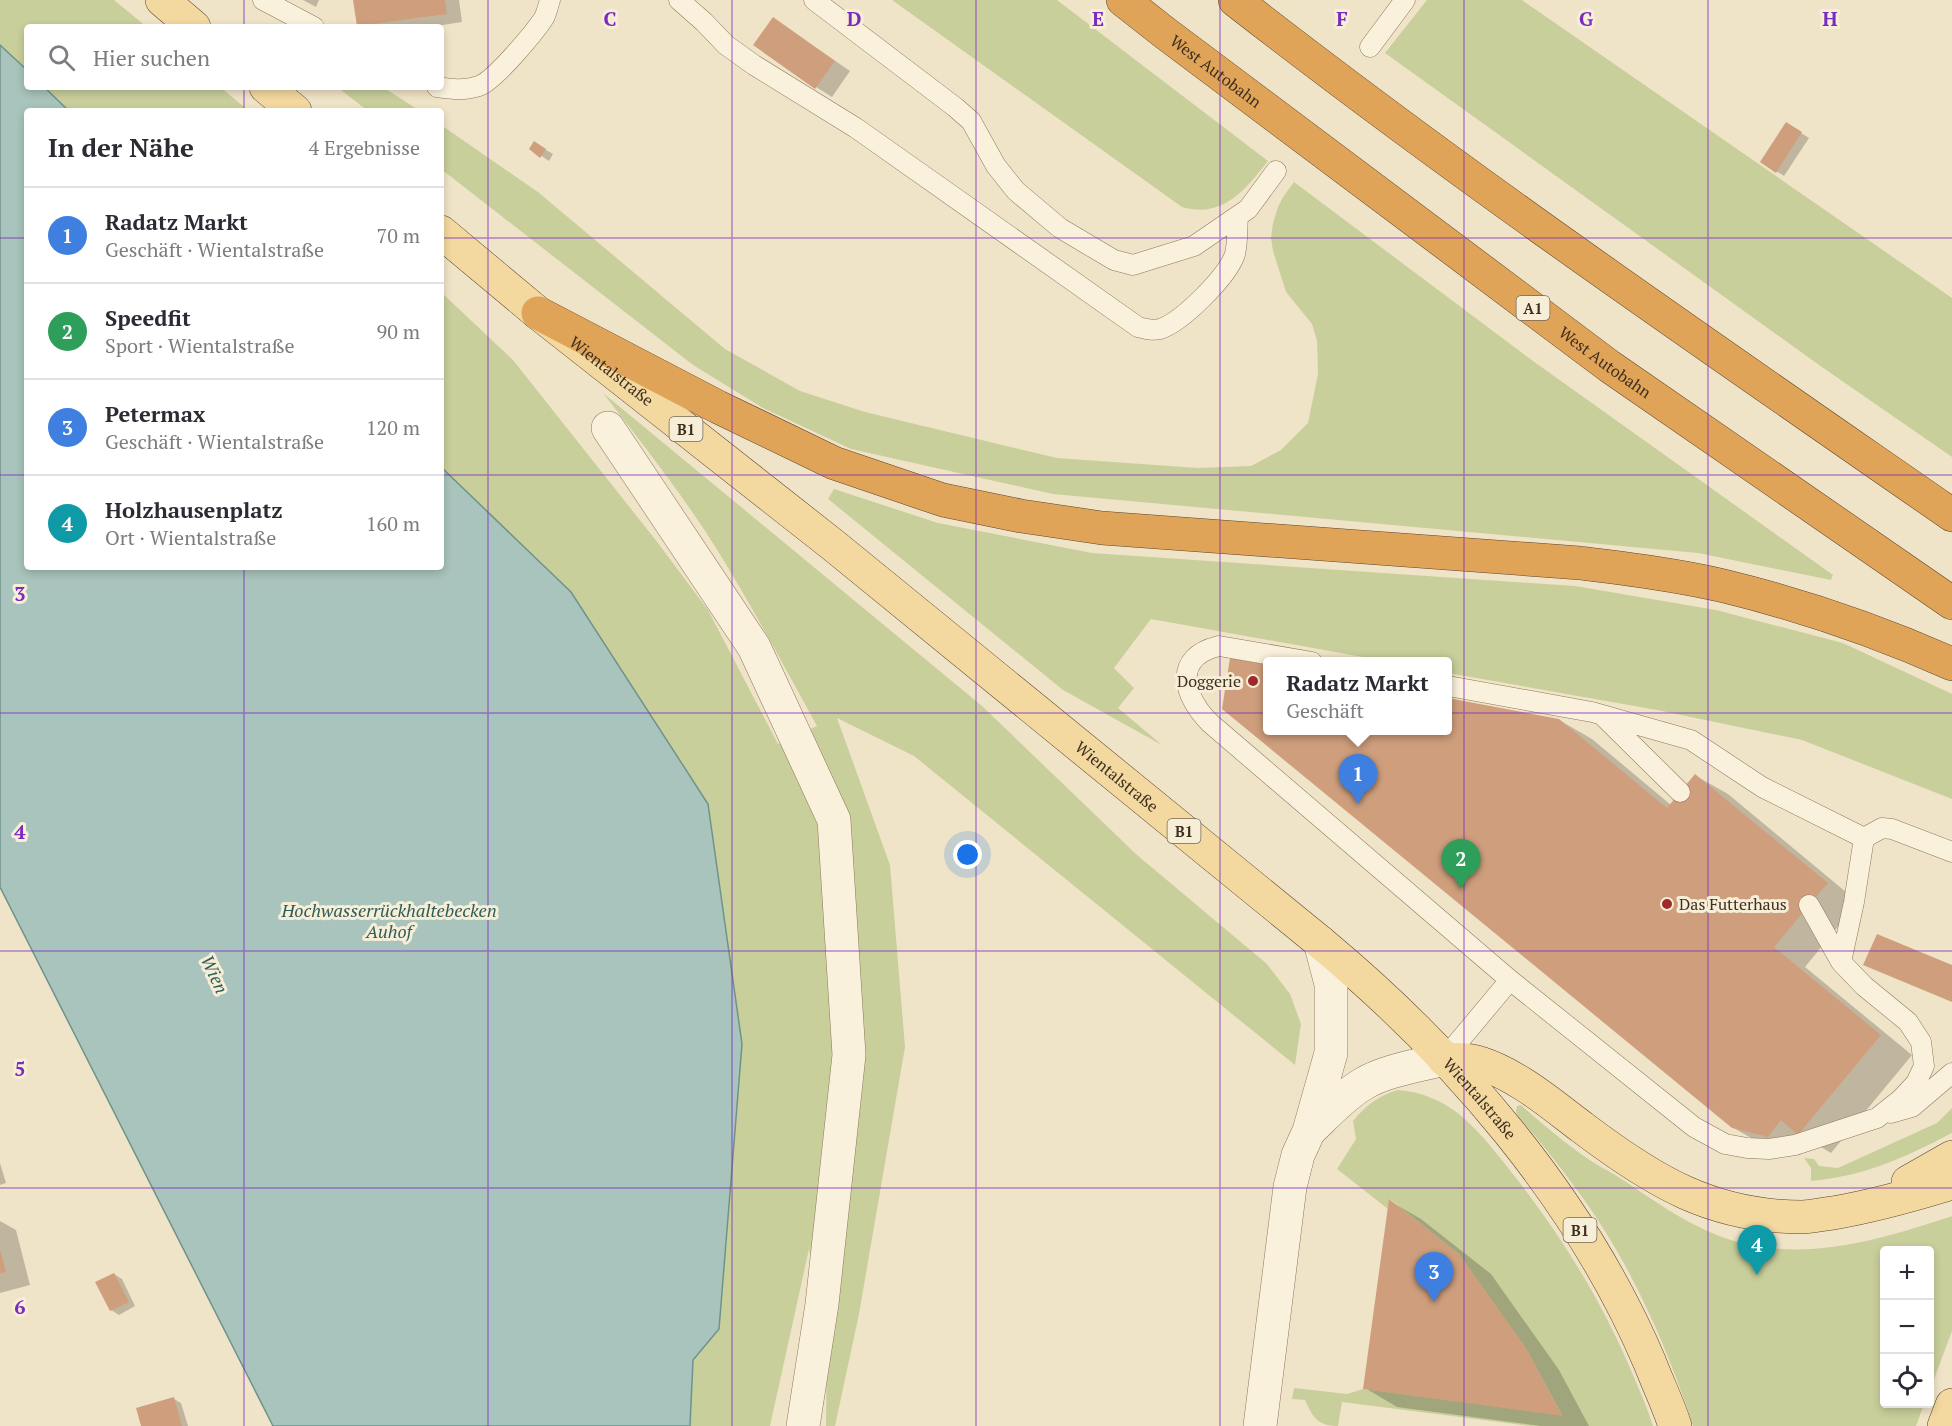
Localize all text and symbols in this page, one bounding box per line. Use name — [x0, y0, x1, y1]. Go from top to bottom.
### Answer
text: C — [603, 5, 617, 32]
text: D — [847, 5, 861, 32]
text: E — [1092, 5, 1104, 32]
text: F — [1336, 5, 1348, 32]
text: G — [1579, 5, 1593, 32]
text: H — [1822, 5, 1838, 32]
search box — [24, 24, 444, 90]
street label: West Autobahn — [1166, 30, 1267, 113]
icon: search — [45, 41, 78, 74]
text: Hier suchen — [93, 43, 210, 72]
text: In der Nähe — [48, 130, 194, 164]
text: 4 Ergebnisse — [308, 134, 420, 161]
text: Radatz Markt — [105, 207, 248, 236]
text: 1 — [62, 222, 73, 249]
text: 70 m — [377, 222, 420, 249]
text: Geschäft · Wientalstraße — [105, 236, 324, 263]
road number: A1 — [1516, 296, 1550, 320]
text: Speedfit — [105, 303, 191, 332]
text: 2 — [62, 318, 73, 345]
text: 90 m — [377, 318, 420, 345]
street label: West Autobahn — [1554, 321, 1656, 403]
street label: Wientalstraße — [565, 331, 658, 411]
text: Sport · Wientalstraße — [105, 332, 295, 359]
text: Petermax — [105, 399, 205, 428]
text: 3 — [62, 414, 73, 441]
text: 120 m — [366, 414, 420, 441]
road number: B1 — [670, 417, 702, 441]
text: Geschäft · Wientalstraße — [105, 428, 324, 455]
text: Holzhausenplatz — [105, 495, 283, 524]
text: 4 — [62, 510, 73, 537]
text: 160 m — [366, 510, 420, 537]
text: Ort · Wientalstraße — [105, 524, 276, 551]
text: 3 — [14, 580, 26, 607]
popup — [1263, 657, 1452, 735]
text: Radatz Markt — [1286, 668, 1429, 697]
place label: Doggerie — [1177, 670, 1241, 692]
marker: Doggerie — [1246, 674, 1260, 688]
text: Geschäft — [1286, 697, 1364, 724]
street label: Wientalstraße — [1071, 736, 1163, 817]
pin: 1 — [1338, 754, 1378, 804]
text: 4 — [14, 818, 26, 845]
road number: B1 — [1168, 819, 1200, 843]
your location — [953, 840, 982, 869]
pin: 2 — [1442, 840, 1480, 889]
place label: Das Futterhaus — [1679, 893, 1787, 915]
marker: Das Futterhaus — [1660, 897, 1674, 911]
water label: Hochwasserrückhaltebecken Auhof — [280, 898, 497, 943]
water label: Wien — [196, 951, 234, 997]
street label: Wientalstraße — [1438, 1053, 1522, 1144]
text: 5 — [14, 1055, 26, 1082]
road number: B1 — [1564, 1218, 1596, 1242]
pin: 4 — [1738, 1226, 1776, 1275]
map controls — [1880, 1246, 1934, 1408]
button: + — [1880, 1246, 1934, 1300]
pin: 3 — [1414, 1252, 1454, 1302]
text: 6 — [14, 1293, 26, 1320]
button: − — [1880, 1300, 1934, 1354]
button: locate — [1880, 1354, 1934, 1408]

